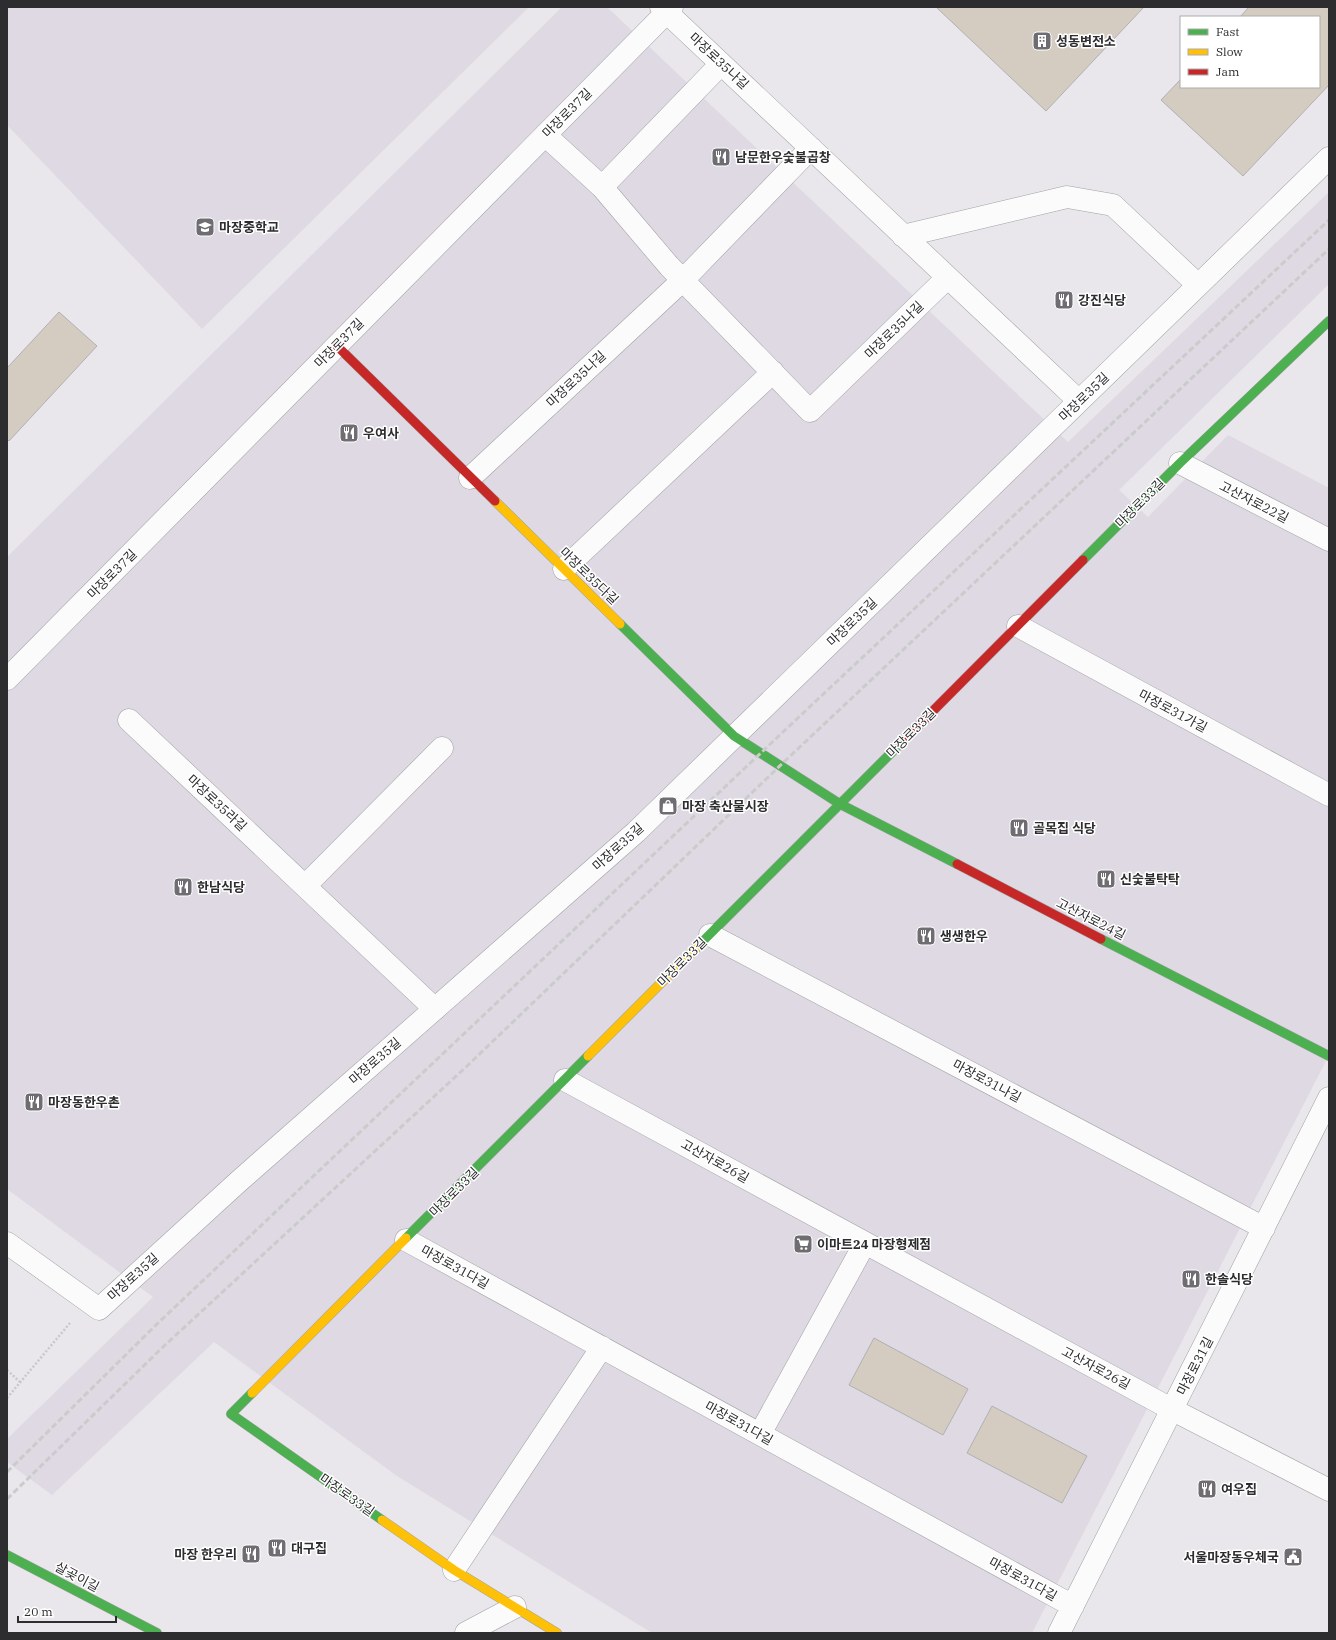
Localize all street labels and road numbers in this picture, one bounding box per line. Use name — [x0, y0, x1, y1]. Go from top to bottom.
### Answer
street label: 마장로35나길 — [686, 29, 752, 93]
street label: 마장로37길 — [539, 85, 595, 141]
street label: 마장로35나길 — [861, 298, 927, 362]
street label: 마장로37길 — [311, 315, 367, 371]
street label: 마장로35나길 — [543, 347, 609, 411]
street label: 마장로35길 — [1055, 369, 1113, 425]
street label: 마장로33길 — [1112, 475, 1168, 531]
street label: 고산자로22길 — [1217, 477, 1291, 527]
street label: 마장로35다길 — [556, 544, 622, 608]
street label: 마장로37길 — [84, 546, 140, 602]
street label: 마장로35길 — [823, 594, 881, 650]
street label: 마장로31가길 — [1136, 686, 1210, 736]
street label: 마장로33길 — [883, 705, 939, 761]
street label: 마장로35라길 — [184, 771, 250, 835]
street label: 마장로35길 — [589, 819, 647, 875]
street label: 고산자로24길 — [1054, 894, 1128, 944]
street label: 마장로33길 — [654, 934, 710, 990]
street label: 마장로35길 — [345, 1034, 405, 1088]
street label: 마장로31나길 — [950, 1056, 1024, 1106]
street label: 고산자로26길 — [678, 1135, 752, 1187]
street label: 마장로33길 — [426, 1164, 482, 1220]
street label: 마장로31다길 — [418, 1241, 492, 1293]
street label: 마장로35길 — [104, 1249, 162, 1305]
street label: 마장로31길 — [1173, 1334, 1217, 1398]
street label: 고산자로26길 — [1059, 1343, 1133, 1393]
street label: 마장로31다길 — [702, 1397, 776, 1449]
street label: 마장로33길 — [316, 1470, 378, 1520]
street label: 마장로31다길 — [986, 1553, 1060, 1605]
street label: 살곶이길 — [52, 1558, 102, 1596]

